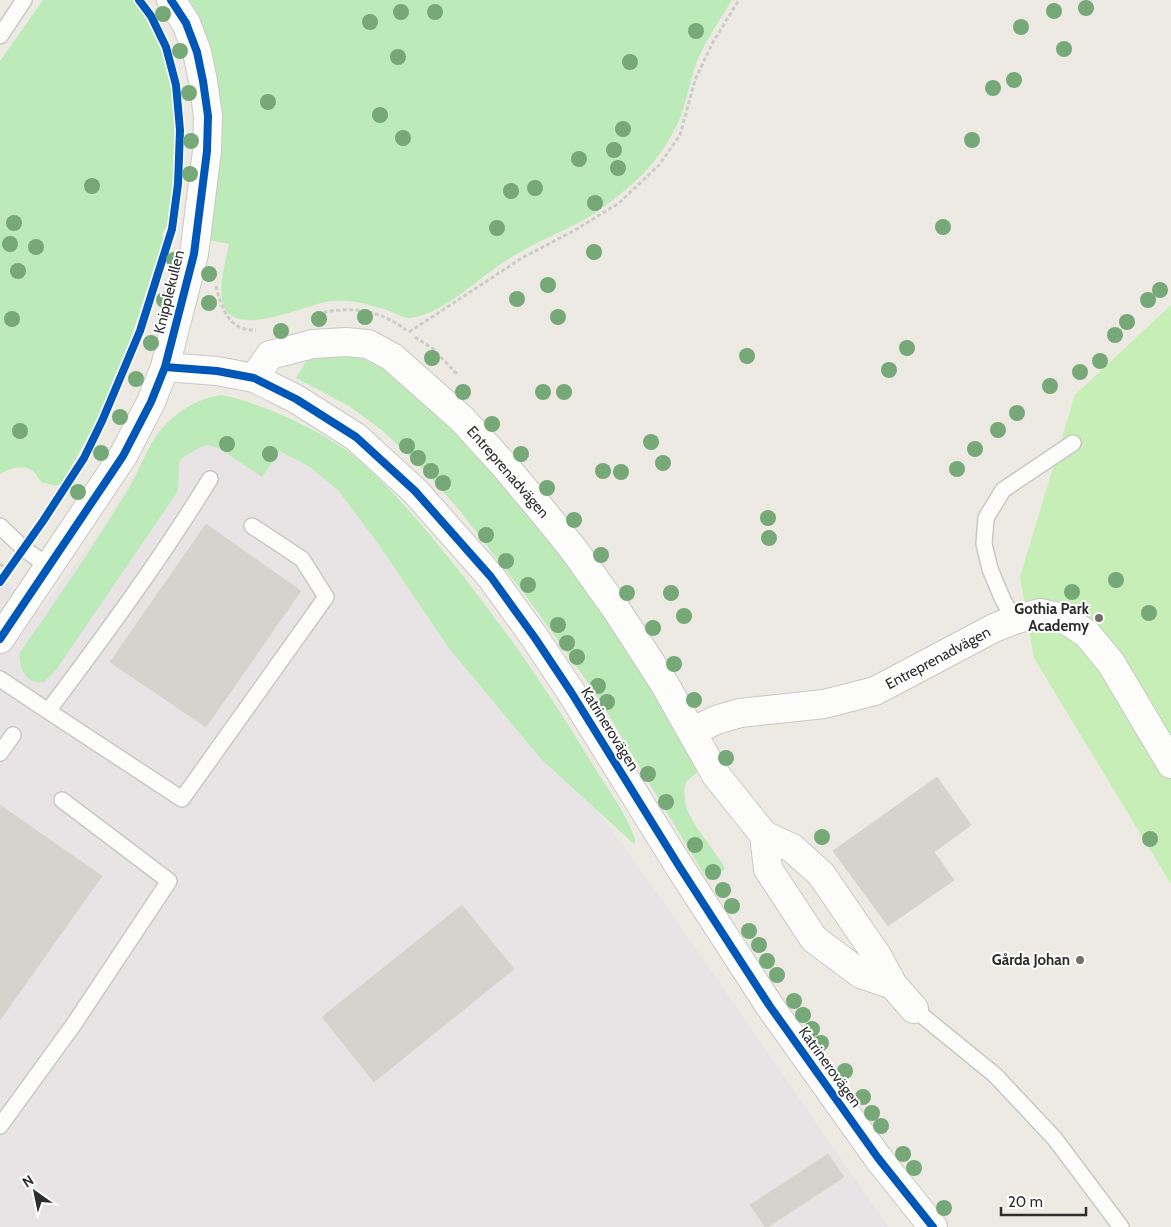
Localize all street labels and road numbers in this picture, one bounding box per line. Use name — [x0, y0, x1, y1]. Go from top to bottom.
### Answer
street label: Knipplekullen — [150, 248, 188, 336]
street label: Entreprenadvägen — [463, 422, 553, 522]
street label: Entreprenadvägen — [882, 623, 994, 693]
street label: Katrinerovägen — [577, 684, 643, 774]
street label: Katrinerovägen — [795, 1023, 865, 1111]

